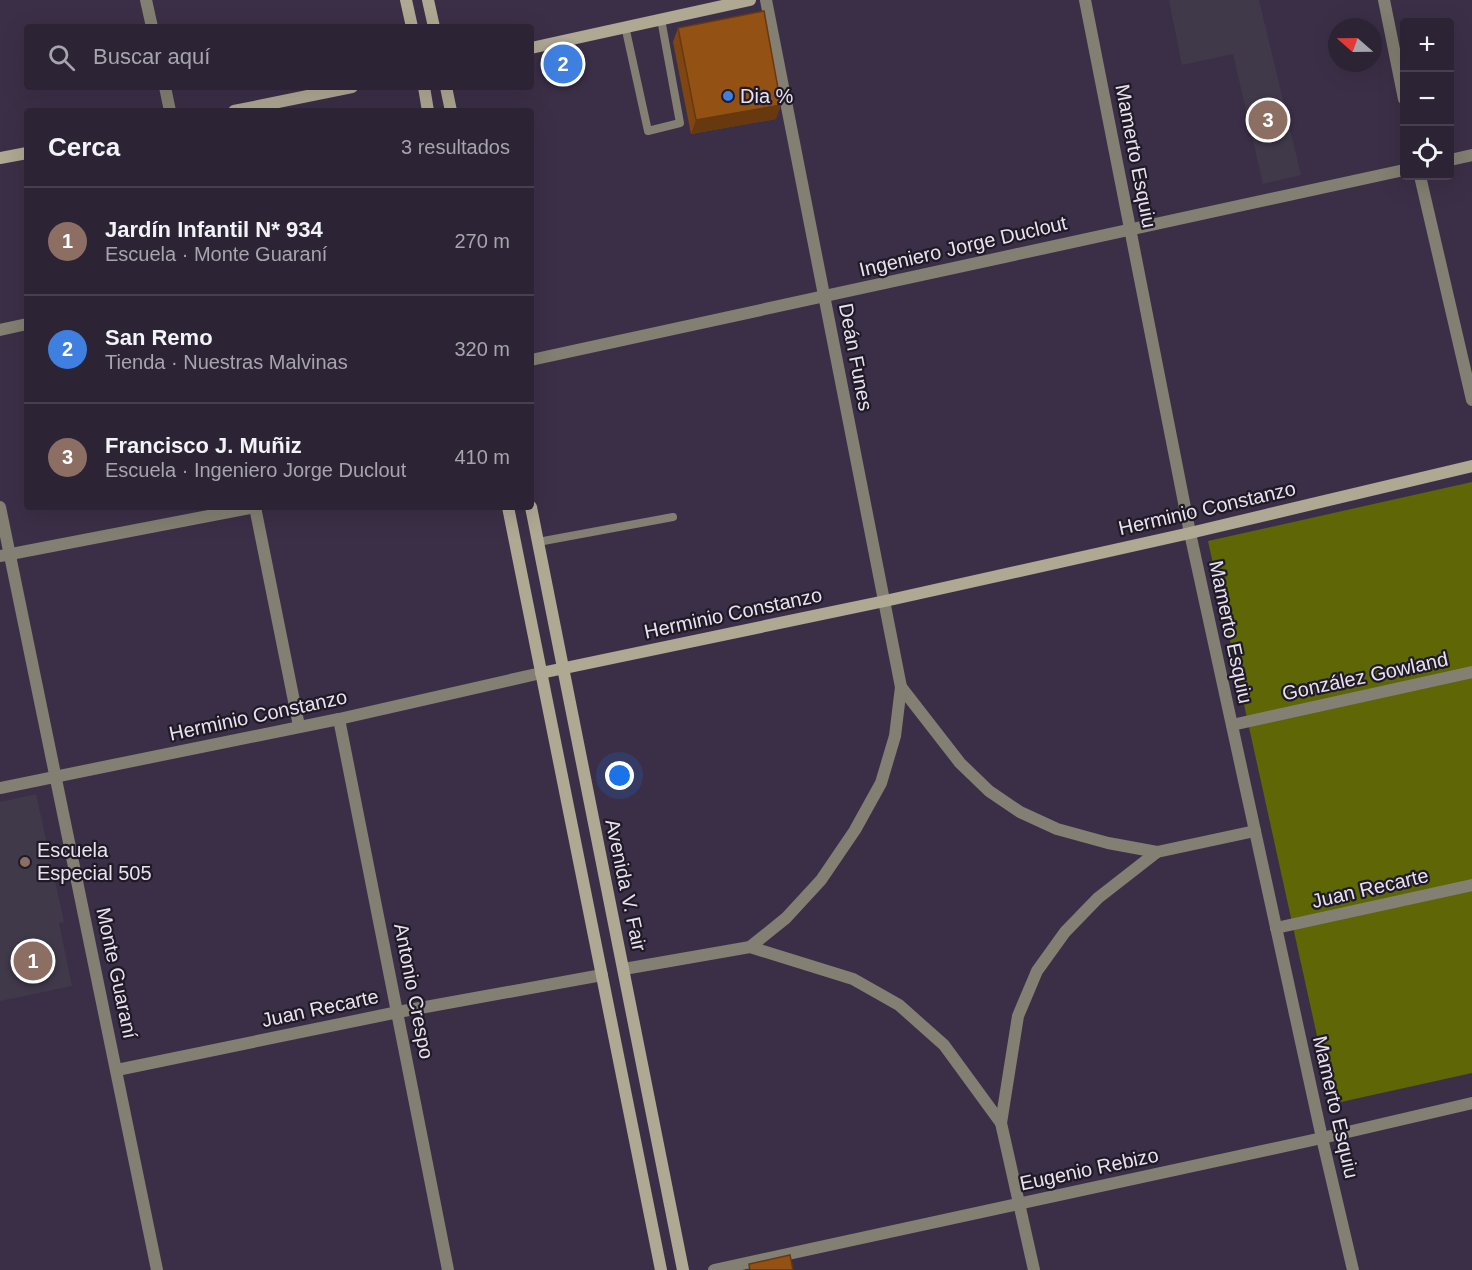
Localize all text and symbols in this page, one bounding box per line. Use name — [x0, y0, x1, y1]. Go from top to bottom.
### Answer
north arrow — [1328, 18, 1382, 72]
map controls — [1400, 18, 1454, 180]
button: + — [1400, 18, 1454, 72]
search box — [24, 24, 534, 90]
icon: search — [45, 41, 78, 74]
pin: 2 — [544, 42, 582, 86]
text: Buscar aquí — [93, 44, 210, 69]
button: − — [1400, 72, 1454, 126]
street label: Mamerto Esquiu — [1111, 82, 1161, 230]
place label: Dia % — [740, 85, 794, 107]
marker: Dia % — [721, 89, 735, 103]
pin: 3 — [1248, 98, 1288, 142]
button: locate — [1400, 126, 1454, 180]
text: Cerca — [48, 132, 120, 162]
text: 3 resultados — [401, 136, 510, 158]
street label: Ingeniero Jorge Duclout — [857, 211, 1069, 281]
text: Jardín Infantil N* 934 — [105, 217, 323, 242]
text: 1 — [62, 230, 73, 252]
text: 270 m — [454, 230, 510, 252]
text: Escuela · Monte Guaraní — [105, 243, 327, 265]
street label: Deán Funes — [835, 301, 877, 413]
text: San Remo — [105, 325, 213, 350]
text: 2 — [62, 338, 73, 360]
text: 320 m — [454, 338, 510, 360]
text: Tienda · Nuestras Malvinas — [105, 351, 348, 373]
text: Francisco J. Muñiz — [105, 433, 302, 458]
text: 3 — [62, 446, 73, 468]
text: 410 m — [454, 446, 510, 468]
text: Escuela · Ingeniero Jorge Duclout — [105, 459, 406, 481]
street label: Herminio Constanzo — [1116, 477, 1298, 539]
street label: Mamerto Esquiu — [1205, 558, 1257, 706]
street label: Herminio Constanzo — [642, 583, 824, 643]
street label: González Gowland — [1280, 648, 1450, 704]
street label: Herminio Constanzo — [167, 685, 349, 745]
your location — [605, 761, 634, 790]
street label: Avenida V. Fair — [601, 817, 651, 953]
place label: Escuela Especial 505 — [37, 839, 152, 884]
marker: Escuela Especial 505 — [18, 855, 32, 869]
street label: Juan Recarte — [1310, 864, 1430, 912]
street label: Monte Guaraní — [92, 905, 142, 1041]
street label: Antonio Crespo — [390, 921, 438, 1061]
pin: 1 — [14, 938, 52, 984]
street label: Juan Recarte — [260, 985, 380, 1031]
street label: Mamerto Esquiu — [1309, 1034, 1363, 1180]
street label: Eugenio Rebizo — [1018, 1144, 1160, 1194]

